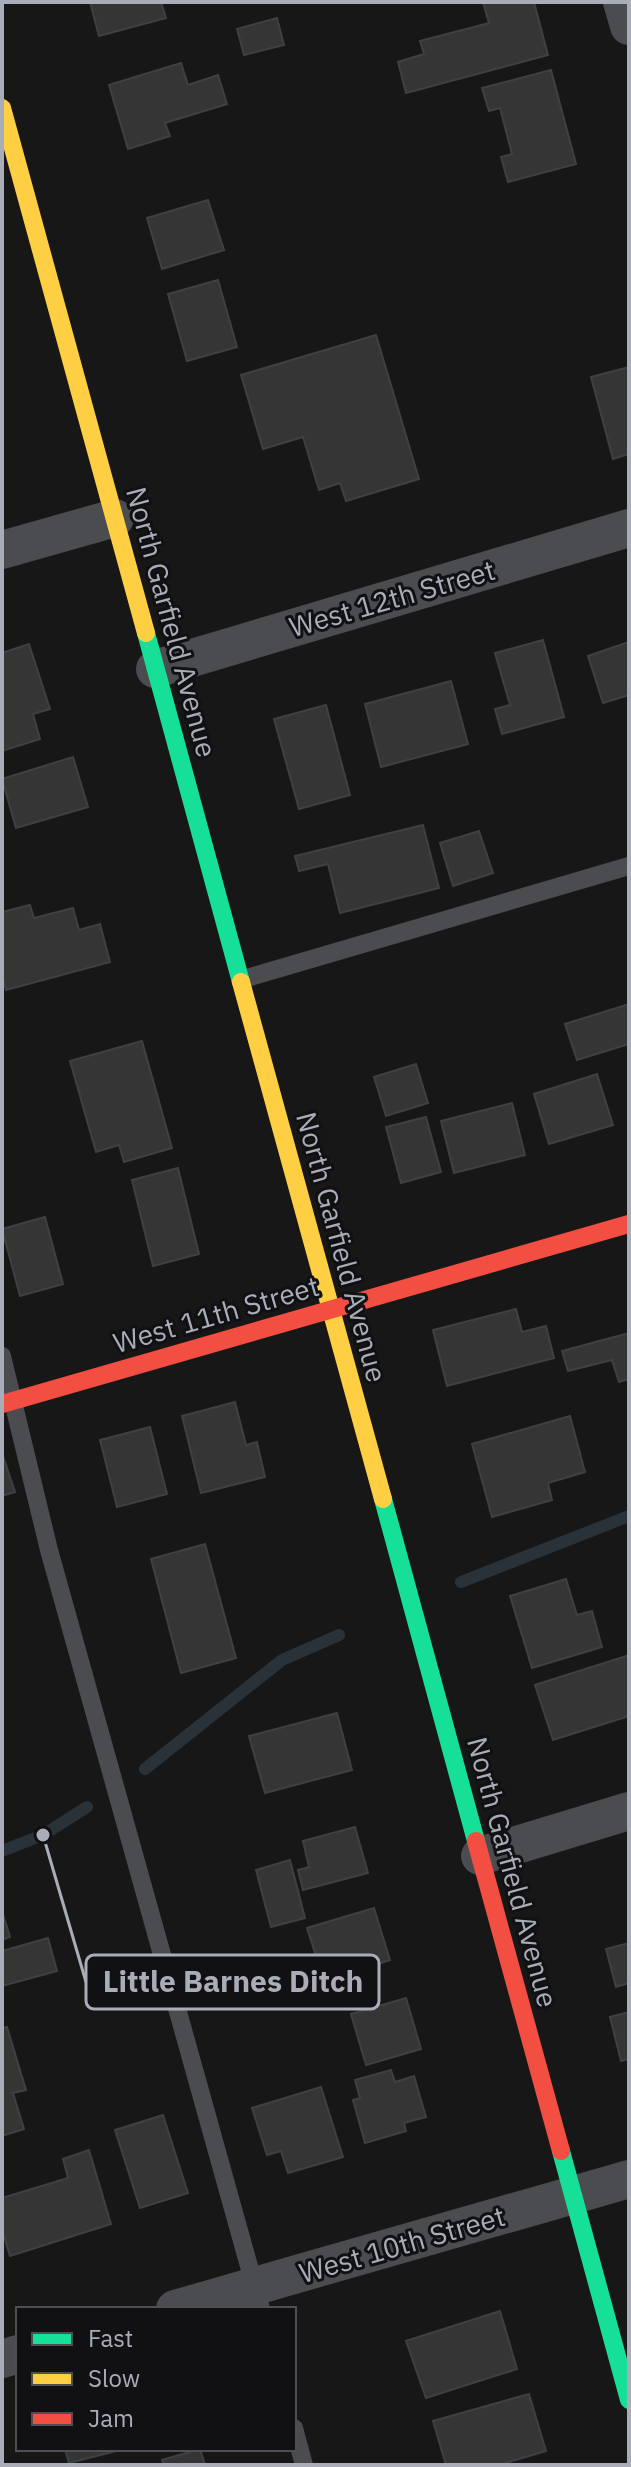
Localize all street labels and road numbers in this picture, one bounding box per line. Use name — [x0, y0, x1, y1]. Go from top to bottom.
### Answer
street label: North Garfield Avenue — [118, 483, 226, 761]
street label: West 12th Street — [285, 551, 499, 645]
street label: North Garfield Avenue — [288, 1108, 396, 1386]
street label: West 11th Street — [109, 1267, 323, 1361]
street label: North Garfield Avenue — [459, 1733, 567, 2011]
street label: West 10th Street — [295, 2197, 509, 2291]

